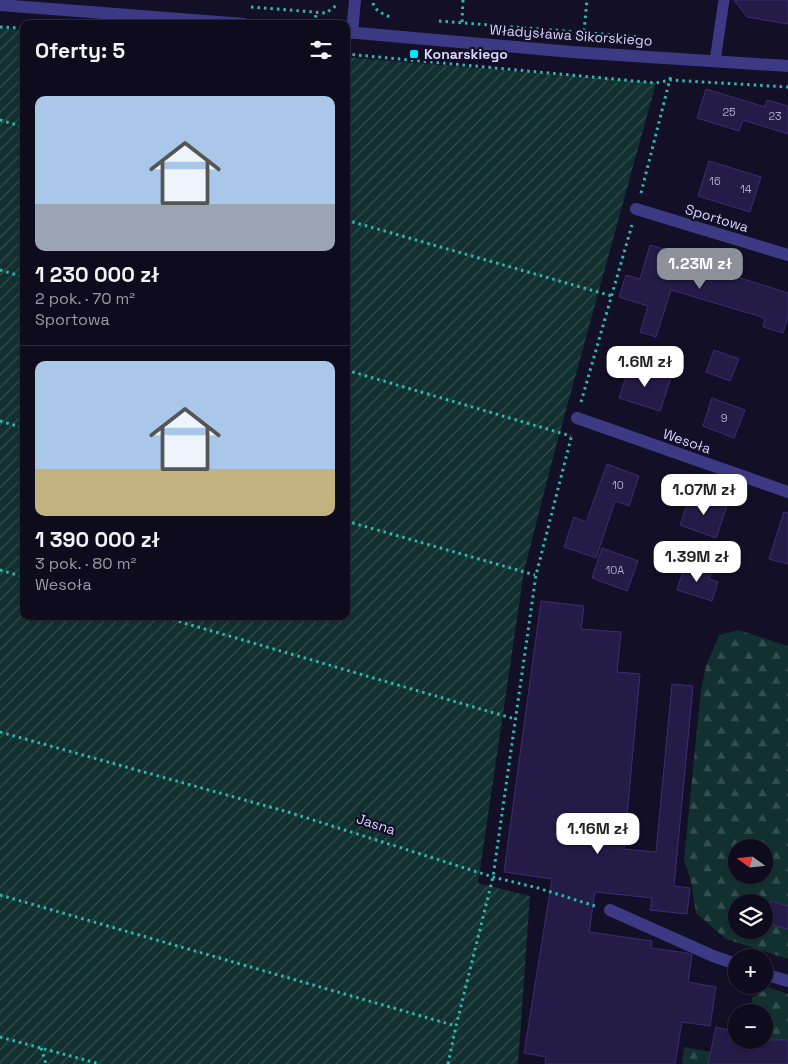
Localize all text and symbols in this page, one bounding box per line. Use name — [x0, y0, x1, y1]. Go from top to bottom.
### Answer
street label: Władysława Sikorskiego — [489, 20, 653, 50]
icon: filters — [307, 36, 335, 64]
text: Oferty: 5 — [35, 37, 125, 64]
place label: Konarskiego — [424, 45, 508, 63]
marker: Konarskiego — [408, 48, 420, 60]
house number: 25 — [722, 105, 736, 119]
house number: 23 — [768, 109, 782, 123]
icon: home — [140, 128, 230, 218]
house number: 16 — [709, 174, 721, 188]
house number: 14 — [740, 182, 752, 196]
street label: Sportowa — [683, 200, 751, 236]
pin: 1.23M zł — [648, 248, 752, 290]
text: 1.23M zł — [668, 253, 732, 274]
text: 1 230 000 zł — [35, 261, 160, 288]
text: 2 pok. · 70 m² — [35, 288, 135, 309]
text: Sportowa — [35, 309, 110, 330]
pin: 1.6M zł — [599, 346, 691, 388]
text: 1.6M zł — [618, 351, 672, 372]
icon: home — [140, 394, 230, 484]
house number: 9 — [721, 411, 728, 425]
street label: Wesoła — [661, 424, 713, 458]
pin: 1.07M zł — [652, 474, 756, 516]
house number: 10 — [612, 478, 624, 492]
text: 1.07M zł — [672, 479, 736, 500]
text: 1 390 000 zł — [35, 526, 160, 553]
pin: 1.39M zł — [645, 540, 749, 583]
text: 1.39M zł — [665, 546, 729, 567]
text: 3 pok. · 80 m² — [35, 553, 136, 574]
house number: 10A — [606, 563, 624, 577]
text: Wesoła — [35, 574, 92, 595]
street label: Jasna — [354, 809, 398, 839]
pin: 1.16M zł — [546, 812, 650, 855]
text: 1.16M zł — [567, 818, 629, 839]
north arrow — [728, 839, 772, 884]
map controls — [728, 839, 773, 1049]
button: layers — [728, 894, 773, 939]
button: + — [728, 949, 773, 994]
button: − — [728, 1004, 773, 1049]

